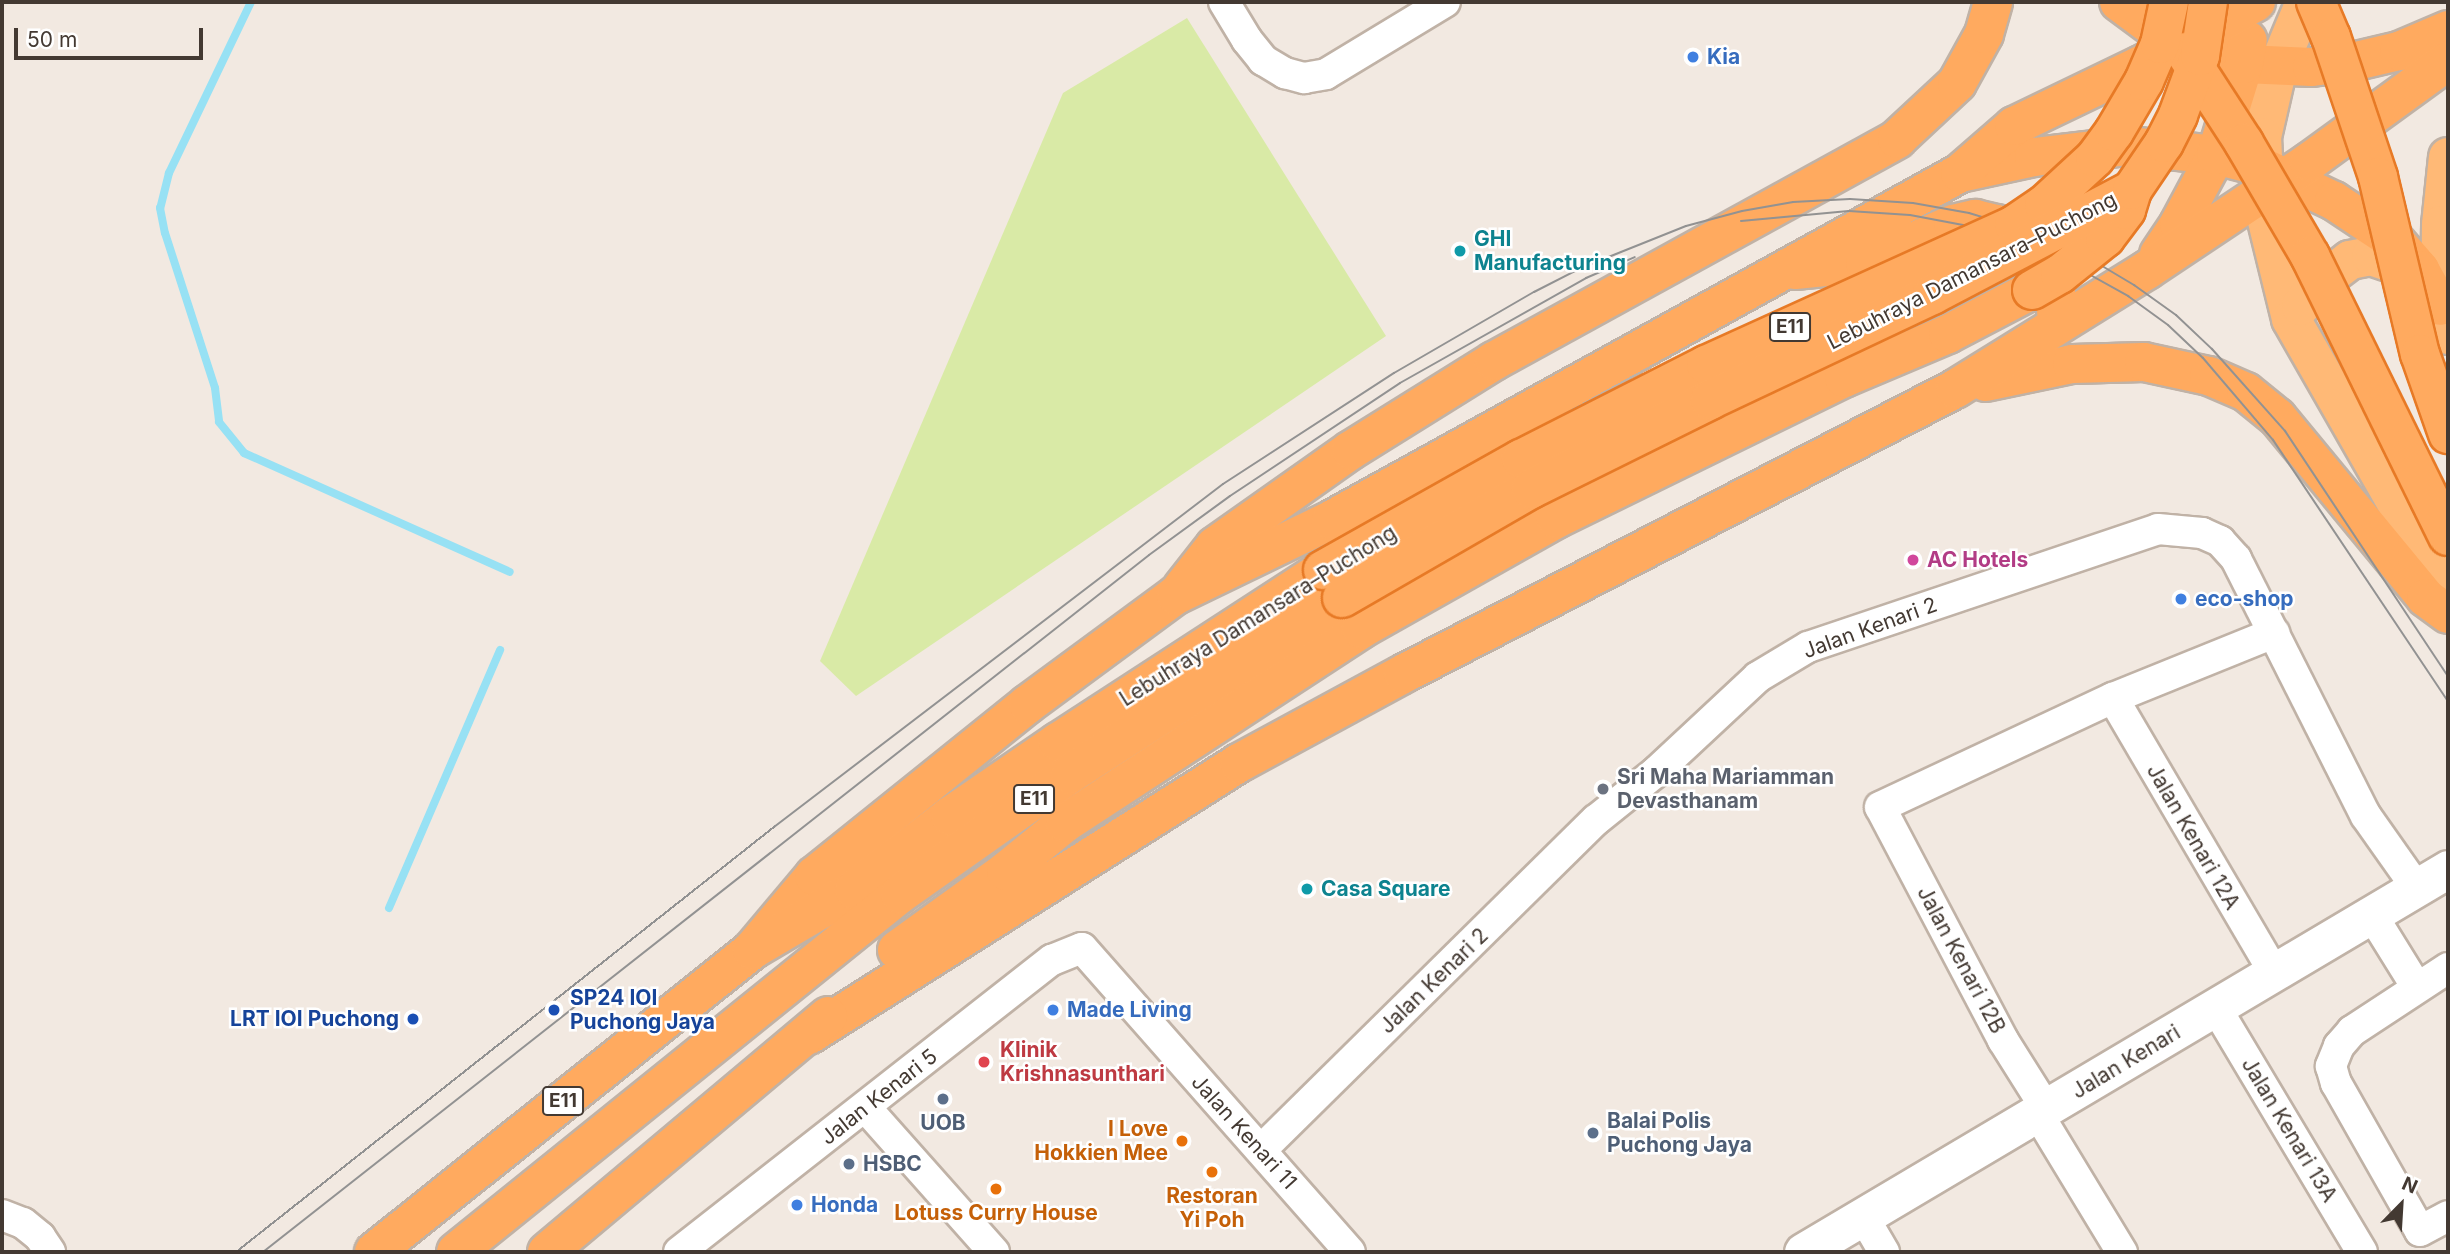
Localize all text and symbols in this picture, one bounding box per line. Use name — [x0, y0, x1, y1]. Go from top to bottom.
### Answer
scale bar — [18, 14, 206, 58]
text: 50 m — [27, 27, 77, 52]
place label: Kia — [1707, 44, 1740, 70]
marker: Kia — [1685, 49, 1701, 65]
street label: Lebuhraya Damansara–Puchong — [1823, 187, 2121, 355]
place label: GHI Manufacturing — [1474, 226, 1626, 276]
marker: GHI Manufacturing — [1452, 243, 1468, 259]
road number: E11 — [1769, 312, 1811, 342]
street label: Lebuhraya Damansara–Puchong — [1115, 520, 1401, 712]
place label: AC Hotels — [1927, 547, 2028, 573]
marker: AC Hotels — [1905, 552, 1921, 568]
place label: eco-shop — [2195, 586, 2294, 612]
marker: eco-shop — [2173, 591, 2189, 607]
street label: Jalan Kenari 2 — [1800, 592, 1940, 664]
street label: Jalan Kenari 12A — [2141, 760, 2245, 914]
place label: Sri Maha Mariamman Devasthanam — [1617, 764, 1834, 814]
marker: Sri Maha Mariamman Devasthanam — [1595, 781, 1611, 797]
road number: E11 — [1013, 784, 1055, 814]
place label: Casa Square — [1321, 876, 1450, 902]
marker: Casa Square — [1299, 881, 1315, 897]
street label: Jalan Kenari 12B — [1912, 882, 2010, 1038]
street label: Jalan Kenari 2 — [1375, 923, 1493, 1039]
place label: SP24 IOI Puchong Jaya — [570, 985, 715, 1035]
place label: Made Living — [1067, 997, 1192, 1023]
marker: SP24 IOI Puchong Jaya — [544, 1000, 564, 1020]
marker: Made Living — [1045, 1002, 1061, 1018]
place label: LRT IOI Puchong — [230, 1006, 399, 1032]
marker: LRT IOI Puchong — [405, 1011, 421, 1027]
street label: Jalan Kenari — [2067, 1020, 2185, 1104]
place label: Klinik Krishnasunthari — [1000, 1037, 1165, 1087]
street label: Jalan Kenari 5 — [816, 1044, 942, 1150]
marker: Klinik Krishnasunthari — [974, 1052, 994, 1072]
street label: Jalan Kenari 13A — [2236, 1053, 2342, 1207]
street label: Jalan Kenari 11 — [1186, 1070, 1302, 1194]
road number: E11 — [542, 1086, 584, 1116]
marker: UOB — [935, 1091, 951, 1107]
place label: Balai Polis Puchong Jaya — [1607, 1108, 1752, 1158]
place label: UOB — [920, 1110, 966, 1136]
place label: I Love Hokkien Mee — [1034, 1116, 1168, 1166]
marker: Balai Polis Puchong Jaya — [1585, 1125, 1601, 1141]
marker: I Love Hokkien Mee — [1174, 1133, 1190, 1149]
place label: HSBC — [863, 1151, 922, 1177]
marker: HSBC — [841, 1156, 857, 1172]
marker: Restoran Yi Poh — [1204, 1164, 1220, 1180]
north arrow — [2366, 1170, 2436, 1240]
text: N — [2398, 1172, 2421, 1199]
marker: Lotuss Curry House — [988, 1181, 1004, 1197]
place label: Restoran Yi Poh — [1166, 1183, 1258, 1233]
place label: Honda — [811, 1192, 878, 1218]
marker: Honda — [789, 1197, 805, 1213]
place label: Lotuss Curry House — [894, 1200, 1098, 1226]

